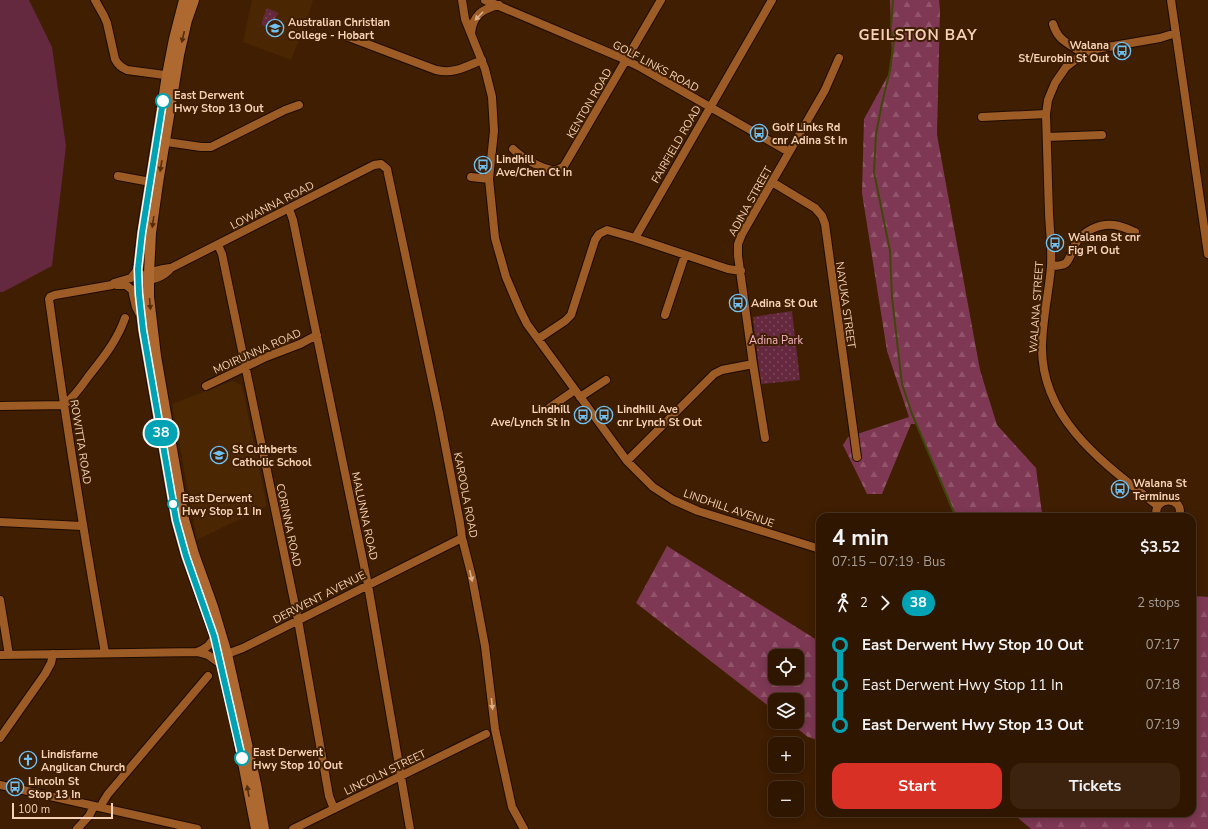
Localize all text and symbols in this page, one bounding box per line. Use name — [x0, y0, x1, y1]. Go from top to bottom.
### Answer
one-way arrow — [474, 11, 483, 21]
place label: Australian Christian College - Hobart — [288, 15, 390, 43]
school or university icon: Australian Christian College - Hobart — [265, 18, 285, 38]
district label: GEILSTON BAY — [858, 25, 978, 45]
one-way arrow — [179, 31, 185, 44]
street label: GOLF LINKS ROAD — [610, 37, 702, 96]
place label: Walana St/Eurobin St Out — [1018, 38, 1110, 66]
bus stop icon: Walana St/Eurobin St Out — [1112, 41, 1132, 61]
street label: KENTON ROAD — [563, 65, 616, 141]
place label: East Derwent Hwy Stop 13 Out — [174, 88, 264, 116]
marker: East Derwent Hwy Stop 13 Out — [155, 93, 171, 109]
street label: FAIRFIELD ROAD — [648, 103, 705, 186]
place label: Golf Links Rd cnr Adina St In — [772, 120, 847, 148]
bus stop icon: Golf Links Rd cnr Adina St In — [749, 123, 769, 143]
place label: Lindhill Ave/Chen Ct In — [496, 152, 572, 180]
bus stop icon: Lindhill Ave/Chen Ct In — [473, 155, 493, 175]
one-way arrow — [158, 159, 164, 172]
street label: ADINA STREET — [725, 163, 776, 239]
street label: LOWANNA ROAD — [228, 178, 317, 233]
one-way arrow — [150, 216, 156, 228]
place label: Walana St cnr Fig Pl Out — [1068, 230, 1141, 258]
bus stop icon: Walana St cnr Fig Pl Out — [1045, 233, 1065, 253]
street label: WALANA STREET — [1026, 260, 1047, 354]
street label: NAYUKA STREET — [832, 261, 859, 350]
bus stop icon: Adina St Out — [728, 293, 748, 313]
place label: Adina St Out — [751, 296, 818, 311]
one-way arrow — [147, 298, 153, 310]
street label: MOIRUNNA ROAD — [211, 325, 304, 378]
park label: Adina Park — [749, 333, 803, 348]
street label: ROWITTA ROAD — [66, 399, 95, 486]
place label: Lindhill Ave/Lynch St In — [491, 402, 570, 430]
place label: Lindhill Ave cnr Lynch St Out — [617, 402, 702, 430]
bus stop icon: Lindhill Ave/Lynch St In — [573, 405, 593, 425]
bus stop icon: Lindhill Ave cnr Lynch St Out — [594, 405, 614, 425]
line badge: 38 — [143, 420, 179, 446]
text: 38 — [153, 423, 169, 442]
place label: St Cuthberts Catholic School — [232, 442, 312, 470]
school or university icon: St Cuthberts Catholic School — [209, 445, 229, 465]
street label: KAROOLA ROAD — [450, 451, 481, 539]
street label: MALUNNA ROAD — [348, 471, 381, 562]
place label: Walana St Terminus — [1133, 476, 1187, 504]
bus stop icon: Walana St Terminus — [1110, 479, 1130, 499]
street label: CORINNA ROAD — [272, 482, 305, 568]
street label: LINDHILL AVENUE — [681, 486, 776, 531]
place label: East Derwent Hwy Stop 11 In — [182, 491, 262, 519]
marker: East Derwent Hwy Stop 11 In — [167, 498, 179, 510]
text: 4 min — [832, 523, 889, 553]
text: $3.52 — [1140, 537, 1180, 557]
text: 07:15 – 07:19 · Bus — [832, 553, 946, 571]
street label: DERWENT AVENUE — [270, 568, 368, 627]
one-way arrow — [469, 570, 475, 582]
icon: walk — [832, 592, 854, 614]
icon: forward — [874, 592, 896, 614]
text: 38 — [910, 593, 927, 612]
text: 2 — [860, 594, 868, 612]
text: 2 stops — [1137, 594, 1180, 612]
text: East Derwent Hwy Stop 10 Out — [862, 635, 1083, 655]
text: 07:17 — [1146, 636, 1180, 654]
map controls — [768, 649, 804, 817]
button: locate — [768, 649, 804, 685]
text: East Derwent Hwy Stop 11 In — [862, 675, 1063, 695]
text: 07:18 — [1146, 676, 1180, 694]
button: layers — [768, 693, 804, 729]
one-way arrow — [489, 698, 495, 710]
text: East Derwent Hwy Stop 13 Out — [862, 715, 1083, 735]
text: 07:19 — [1146, 716, 1180, 734]
button: + — [768, 737, 804, 773]
place label: East Derwent Hwy Stop 10 Out — [253, 745, 343, 773]
street label: LINCOLN STREET — [342, 746, 429, 799]
place label: Lindisfarne Anglican Church — [41, 747, 125, 775]
church icon: Lindisfarne Anglican Church — [18, 750, 38, 770]
marker: East Derwent Hwy Stop 10 Out — [234, 750, 250, 766]
button: Start — [832, 763, 1002, 809]
button: Tickets — [1010, 763, 1180, 809]
place label: Lincoln St Stop 13 In — [28, 774, 81, 802]
bus stop icon: Lincoln St Stop 13 In — [5, 777, 25, 797]
button: − — [768, 781, 804, 817]
one-way arrow — [245, 785, 251, 797]
scale bar — [12, 801, 113, 820]
text: 100 m — [18, 802, 50, 817]

